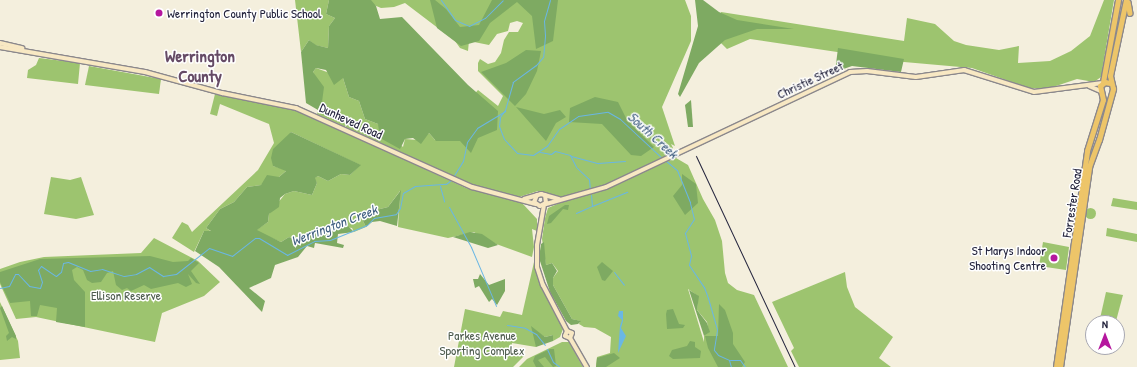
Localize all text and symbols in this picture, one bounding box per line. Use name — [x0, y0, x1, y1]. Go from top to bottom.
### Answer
place label: Werrington County Public School — [167, 5, 321, 21]
marker: Werrington County Public School — [154, 8, 164, 18]
district label: Werrington County — [165, 46, 235, 86]
street label: Christie Street — [774, 58, 846, 102]
street label: Dunheved Road — [317, 100, 385, 142]
water label: South Creek — [624, 108, 682, 162]
street label: Forrester Road — [1059, 168, 1085, 238]
water label: Werrington Creek — [289, 201, 379, 249]
place label: St Marys Indoor Shooting Centre — [969, 243, 1046, 274]
marker: St Marys Indoor Shooting Centre — [1049, 253, 1059, 263]
park label: Ellison Reserve — [91, 287, 161, 303]
north arrow — [1085, 315, 1125, 355]
text: N — [1102, 317, 1108, 331]
park label: Parkes Avenue Sporting Complex — [439, 328, 525, 359]

